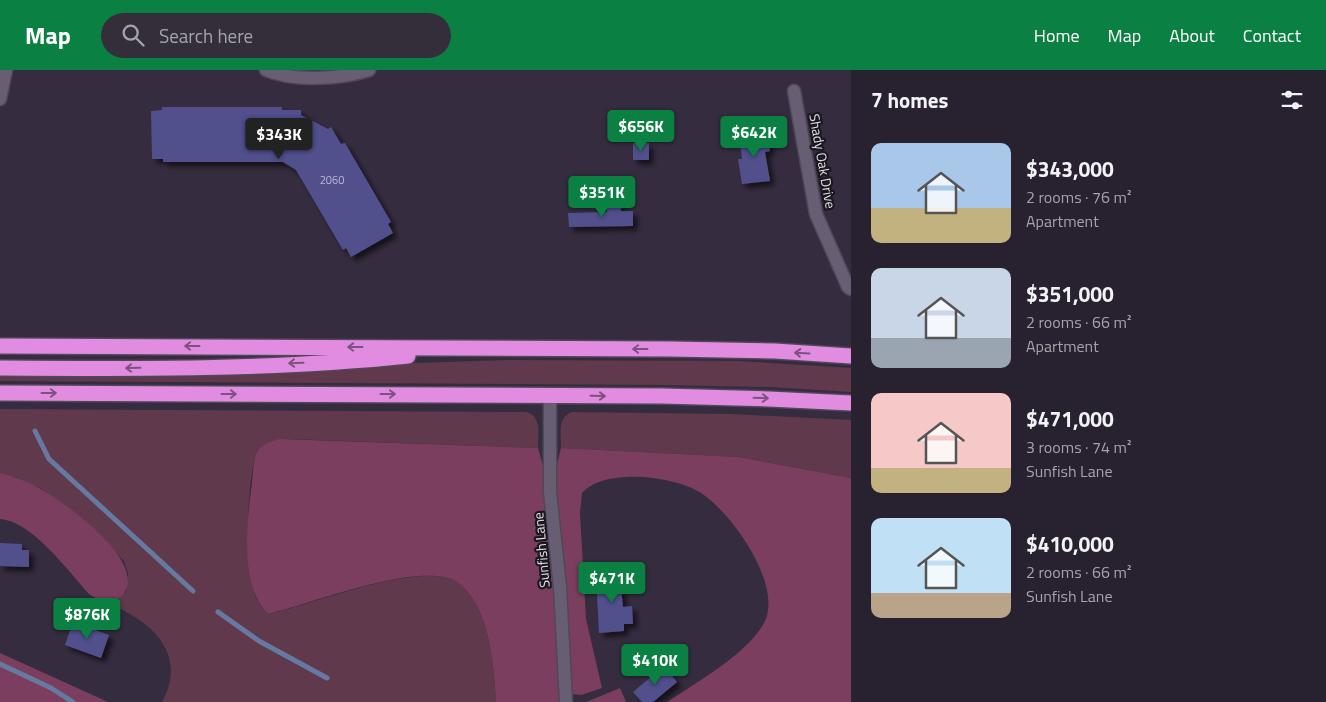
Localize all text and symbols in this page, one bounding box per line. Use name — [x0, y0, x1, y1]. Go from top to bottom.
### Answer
search box — [101, 13, 451, 58]
text: Map — [25, 17, 71, 53]
icon: search — [119, 21, 147, 49]
text: Search here — [159, 21, 253, 50]
text: Home — [1034, 22, 1080, 49]
text: Map — [1108, 22, 1141, 49]
text: About — [1169, 22, 1215, 49]
text: Contact — [1243, 22, 1301, 49]
text: 7 homes — [871, 84, 948, 116]
icon: filters — [1278, 86, 1306, 114]
pin: $656K — [606, 109, 676, 152]
street label: Shady Oak Drive — [804, 112, 842, 210]
text: $656K — [618, 114, 664, 138]
pin: $642K — [719, 116, 789, 158]
pin: $343K — [244, 118, 314, 160]
text: $642K — [731, 120, 777, 144]
text: $343K — [256, 122, 302, 146]
text: $343,000 — [1026, 153, 1114, 185]
icon: home — [911, 163, 971, 223]
house number: 2060 — [320, 172, 344, 188]
pin: $351K — [567, 176, 637, 218]
text: $351K — [579, 180, 625, 204]
text: 2 rooms · 76 m² — [1026, 185, 1131, 209]
text: Apartment — [1026, 209, 1099, 233]
text: $351,000 — [1026, 278, 1114, 310]
icon: home — [911, 288, 971, 348]
text: 2 rooms · 66 m² — [1026, 310, 1131, 334]
text: Apartment — [1026, 334, 1099, 358]
one-way arrow — [185, 341, 201, 351]
one-way arrow — [347, 342, 364, 352]
one-way arrow — [632, 344, 648, 354]
one-way arrow — [795, 348, 811, 357]
one-way arrow — [288, 358, 304, 368]
one-way arrow — [126, 363, 142, 373]
one-way arrow — [40, 388, 56, 398]
one-way arrow — [220, 389, 236, 399]
one-way arrow — [380, 389, 396, 399]
one-way arrow — [590, 391, 606, 401]
one-way arrow — [753, 394, 769, 403]
text: $471,000 — [1026, 403, 1114, 435]
icon: home — [911, 413, 971, 473]
text: 3 rooms · 74 m² — [1026, 435, 1131, 459]
text: Sunfish Lane — [1026, 459, 1112, 483]
street label: Sunfish Lane — [527, 511, 555, 589]
text: $410,000 — [1026, 528, 1114, 560]
icon: home — [911, 538, 971, 598]
text: 2 rooms · 66 m² — [1026, 560, 1131, 584]
pin: $471K — [577, 562, 647, 604]
text: $471K — [589, 566, 635, 590]
text: Sunfish Lane — [1026, 584, 1112, 608]
pin: $876K — [52, 598, 122, 640]
text: $876K — [64, 602, 110, 626]
pin: $410K — [620, 644, 690, 686]
text: $410K — [632, 648, 678, 672]

